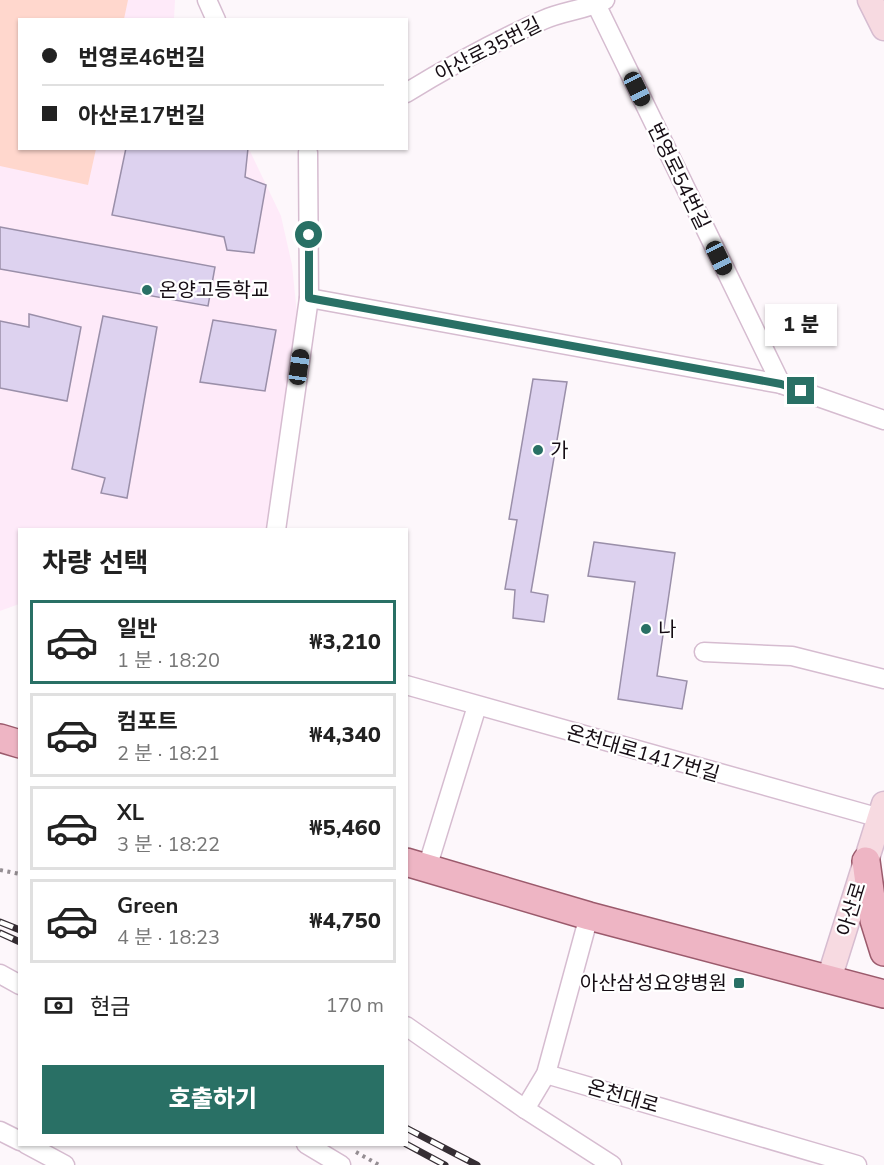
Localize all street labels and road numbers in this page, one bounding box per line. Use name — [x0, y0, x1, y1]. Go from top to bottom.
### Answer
street label: 아산로35번길 — [430, 11, 546, 88]
street label: 번영로54번길 — [641, 118, 716, 234]
street label: 온천대로1417번길 — [563, 719, 723, 788]
street label: 아산로 — [830, 879, 872, 939]
street label: 온천대로 — [584, 1073, 662, 1120]

